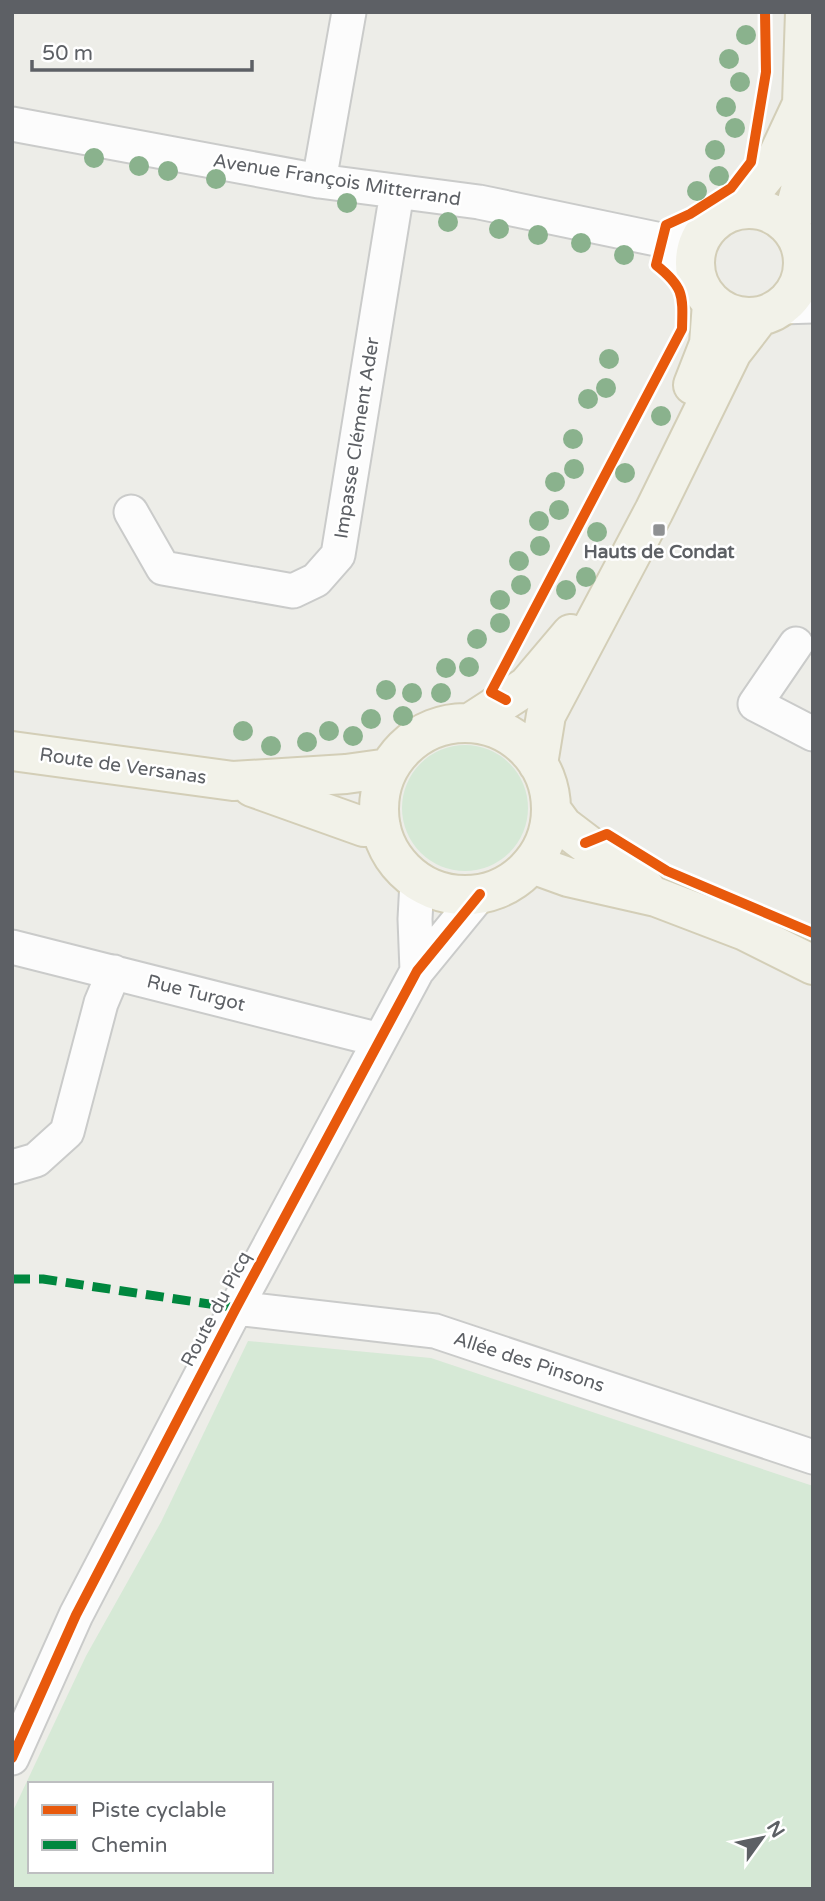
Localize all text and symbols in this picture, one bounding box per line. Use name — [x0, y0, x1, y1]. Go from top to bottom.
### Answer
scale bar — [32, 28, 252, 72]
text: 50 m — [42, 41, 93, 66]
street label: Avenue François Mitterrand — [211, 150, 463, 210]
street label: Impasse Clément Ader — [330, 335, 384, 540]
marker: Hauts de Condat — [651, 522, 667, 538]
place label: Hauts de Condat — [583, 541, 735, 563]
street label: Route de Versanas — [38, 743, 208, 789]
street label: Rue Turgot — [145, 970, 247, 1016]
street label: Route du Picq — [176, 1248, 256, 1370]
street label: Allée des Pinsons — [451, 1327, 607, 1397]
legend — [28, 1782, 273, 1873]
text: Piste cyclable — [91, 1798, 226, 1823]
north arrow — [727, 1803, 797, 1873]
text: N — [762, 1817, 789, 1842]
text: Chemin — [91, 1833, 168, 1858]

